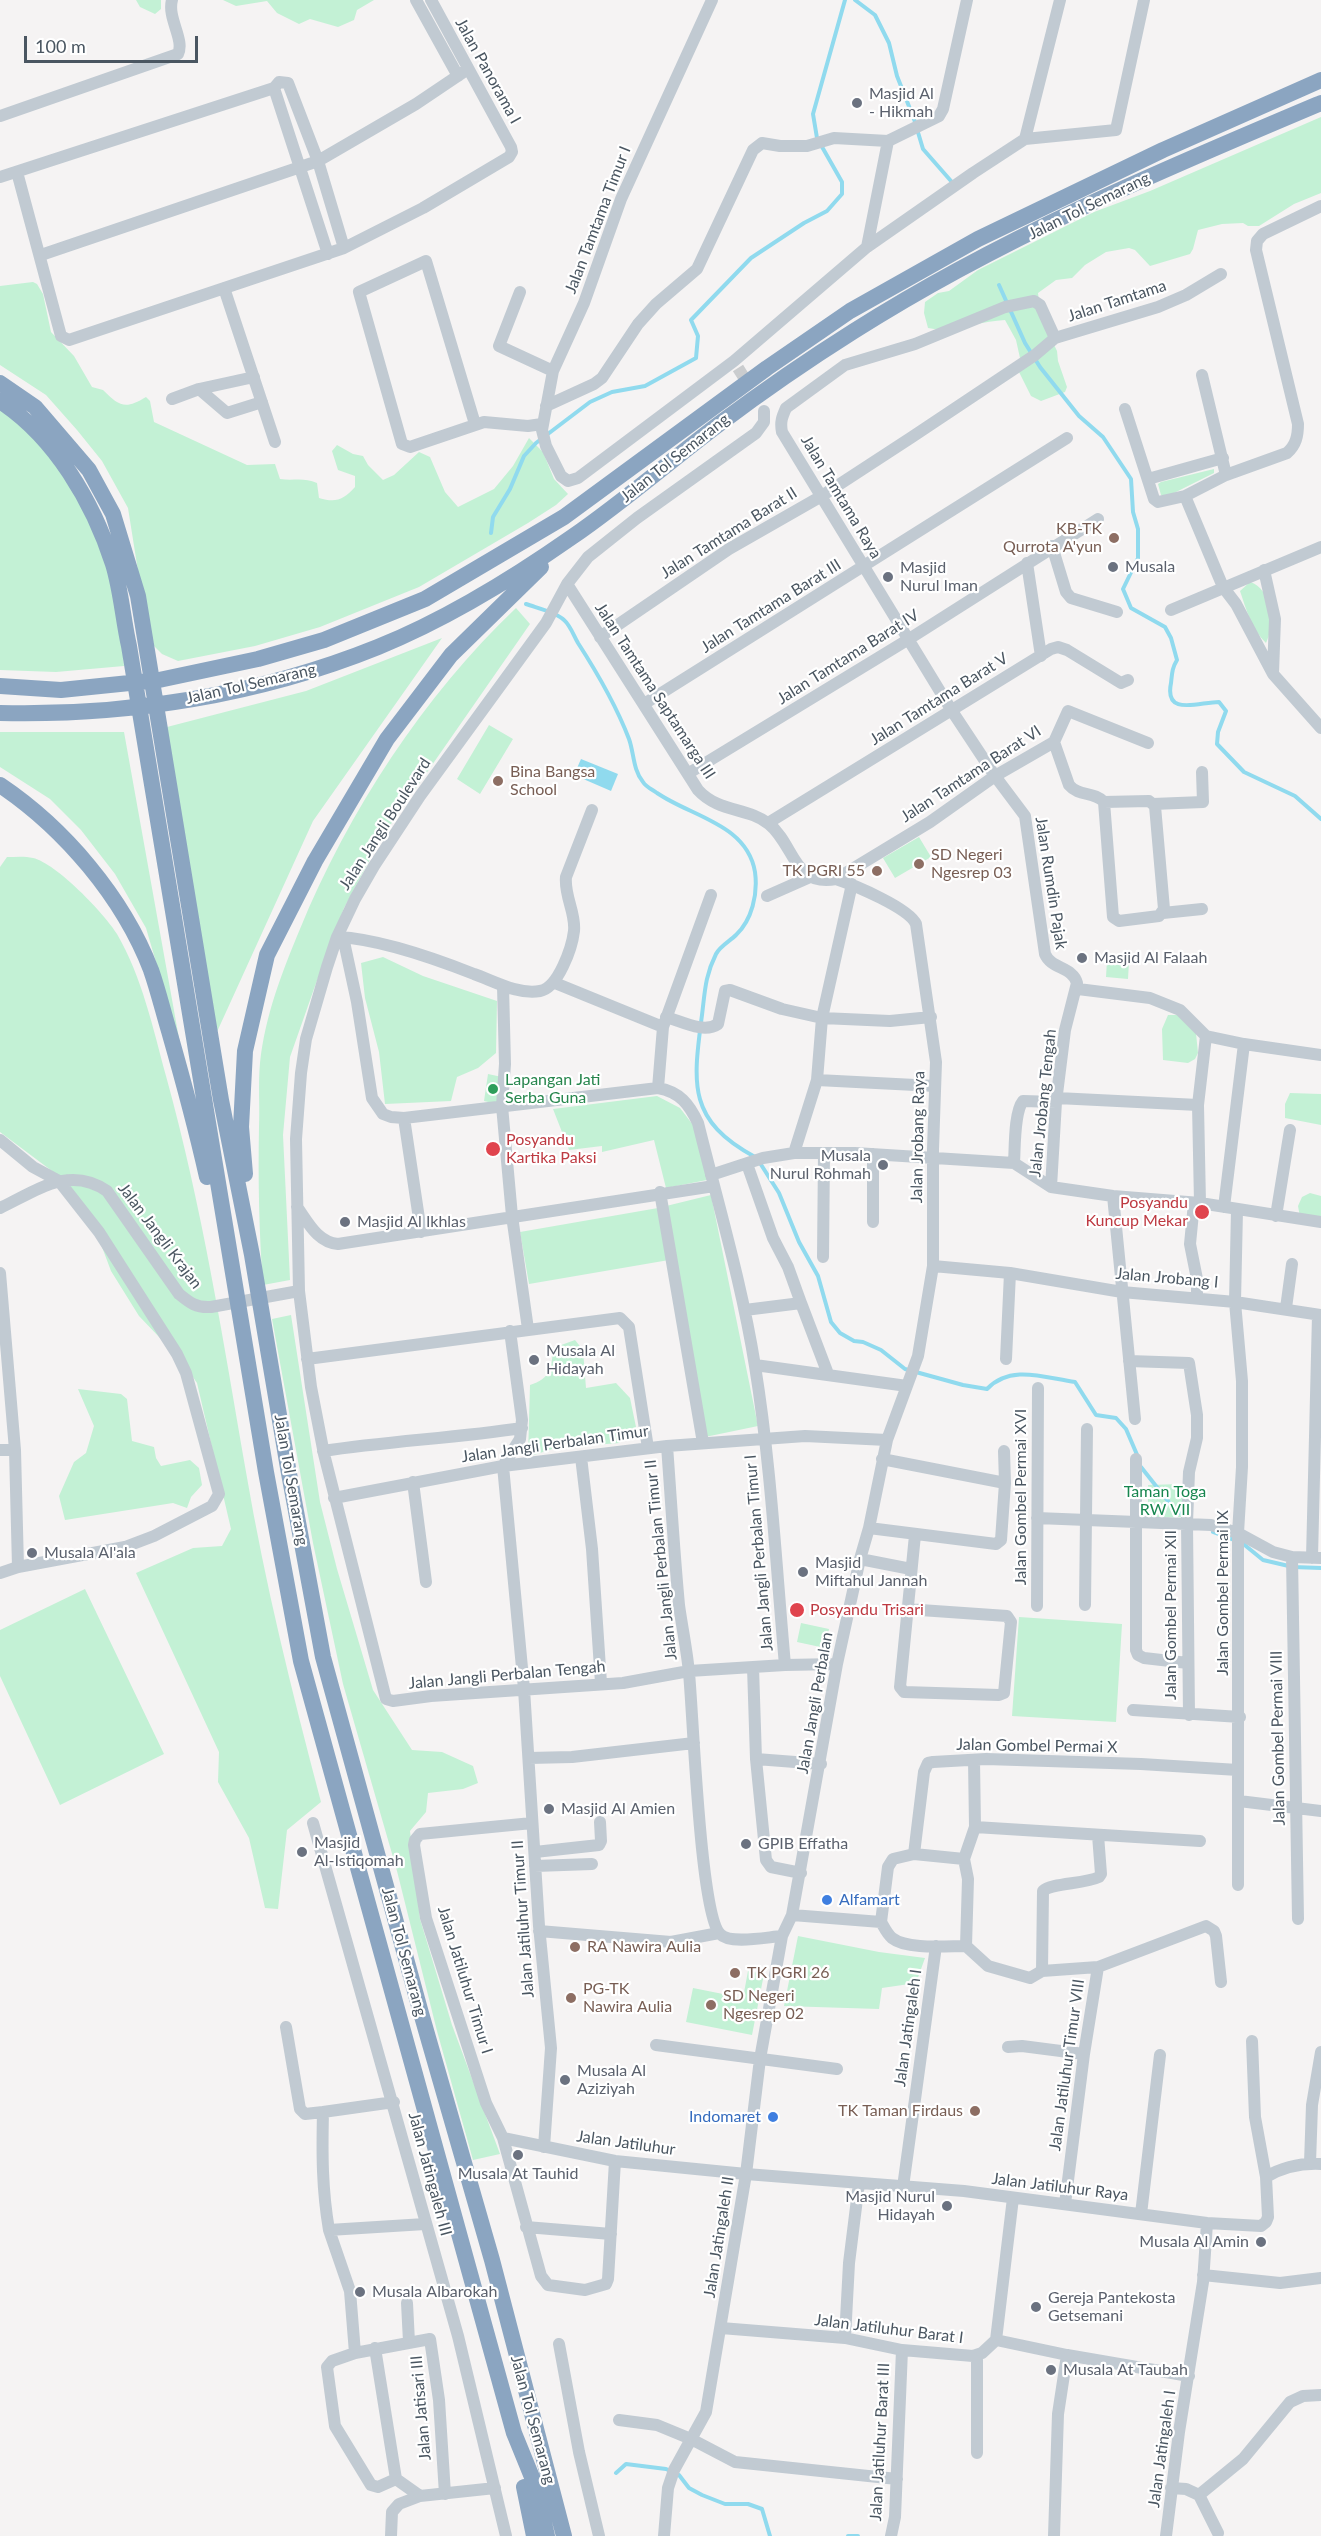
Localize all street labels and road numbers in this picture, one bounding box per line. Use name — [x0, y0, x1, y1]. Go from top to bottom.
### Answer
street label: Jalan Panorama I — [451, 15, 525, 127]
street label: Jalan Tamtama Timur I — [561, 144, 635, 296]
street label: Jalan Tol Semarang — [1025, 168, 1153, 244]
street label: Jalan Tamtama — [1065, 276, 1169, 326]
street label: Jalan Tol Semarang — [617, 410, 733, 506]
street label: Jalan Tamtama Raya — [797, 432, 885, 562]
street label: Jalan Tamtama Barat II — [657, 483, 801, 583]
street label: Jalan Tamtama Barat III — [697, 555, 845, 657]
street label: Jalan Tamtama Saptamarga III — [591, 599, 719, 783]
street label: Jalan Tamtama Barat IV — [774, 606, 922, 708]
street label: Jalan Tamtama Barat V — [866, 649, 1012, 749]
street label: Jalan Tol Semarang — [184, 660, 318, 708]
street label: Jalan Tamtama Barat VI — [897, 721, 1045, 827]
street label: Jalan Jangli Boulevard — [335, 755, 435, 893]
street label: Jalan Rumdin Pajak — [1031, 815, 1071, 951]
street label: Jalan Jrobang Tengah — [1026, 1028, 1060, 1178]
street label: Jalan Jrobang Raya — [907, 1071, 929, 1203]
street label: Jalan Jangli Krajan — [114, 1179, 206, 1293]
street label: Jalan Jrobang I — [1115, 1264, 1219, 1292]
street label: Jalan Gombel Permai XVI — [1011, 1409, 1031, 1585]
street label: Jalan Tol Semarang — [270, 1413, 312, 1547]
street label: Jalan Jangli Perbalan Timur — [460, 1421, 650, 1467]
street label: Jalan Jangli Perbalan Timur I — [741, 1454, 777, 1652]
street label: Jalan Jangli Perbalan Timur II — [641, 1459, 681, 1661]
street label: Jalan Gombel Permai IX — [1213, 1510, 1233, 1676]
street label: Jalan Gombel Permai XII — [1161, 1530, 1181, 1700]
street label: Jalan Jangli Perbalan — [793, 1631, 837, 1775]
street label: Jalan Gombel Permai VIII — [1267, 1650, 1289, 1826]
street label: Jalan Jangli Perbalan Tengah — [408, 1657, 606, 1693]
street label: Jalan Gombel Permai X — [956, 1735, 1118, 1757]
street label: Jalan Jatiluhur Timur II — [508, 1840, 538, 1998]
street label: Jalan Tol Semarang — [378, 1885, 430, 2019]
street label: Jalan Jatiluhur Timur I — [433, 1904, 497, 2056]
street label: Jalan Jatingaleh I — [890, 1968, 926, 2088]
street label: Jalan Jatiluhur Timur VIII — [1045, 1978, 1089, 2152]
street label: Jalan Jatingaleh III — [404, 2110, 456, 2238]
street label: Jalan Jatiluhur — [575, 2127, 677, 2159]
street label: Jalan Jatiluhur Raya — [991, 2169, 1129, 2205]
street label: Jalan Jatingaleh II — [700, 2175, 738, 2299]
street label: Jalan Jatiluhur Barat I — [814, 2310, 964, 2348]
street label: Jalan Tol Semarang — [507, 2353, 559, 2487]
street label: Jalan Jatisari III — [407, 2355, 435, 2461]
street label: Jalan Jatiluhur Barat III — [866, 2362, 894, 2522]
street label: Jalan Jatingaleh I — [1144, 2389, 1180, 2509]

